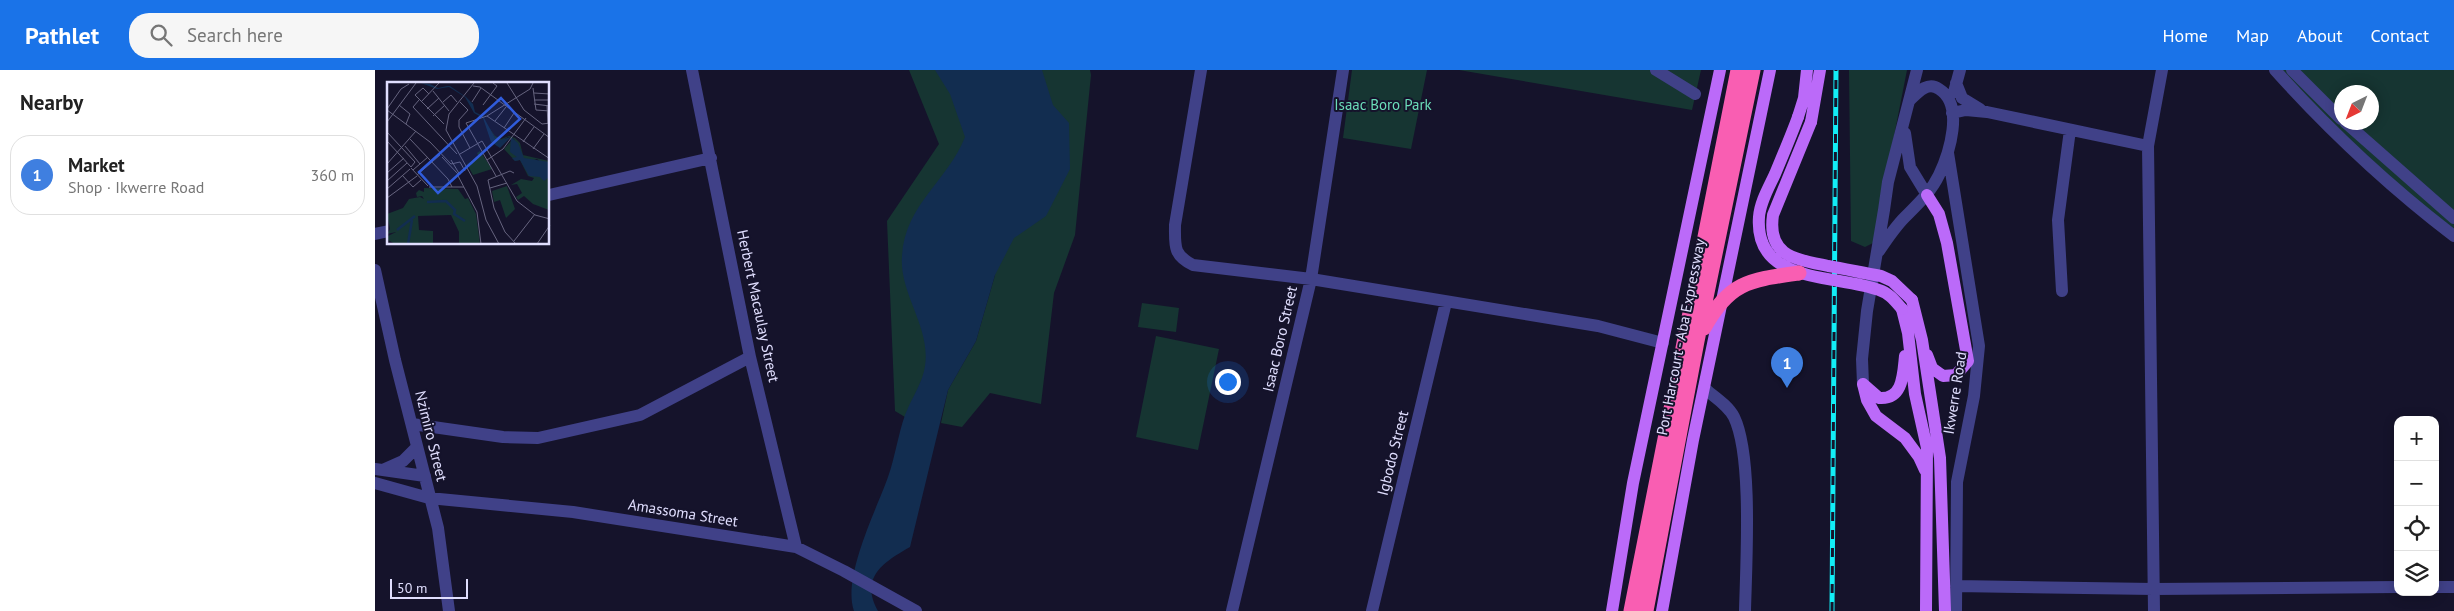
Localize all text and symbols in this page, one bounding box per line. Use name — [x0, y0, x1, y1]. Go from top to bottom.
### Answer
search box — [129, 13, 479, 58]
text: Pathlet — [25, 20, 99, 51]
icon: search — [147, 21, 175, 49]
text: Search here — [187, 23, 283, 47]
text: Home — [2162, 24, 2208, 47]
text: Map — [2236, 24, 2269, 47]
text: About — [2297, 24, 2343, 47]
text: Contact — [2371, 24, 2429, 47]
inset map — [387, 82, 550, 245]
north arrow — [2334, 85, 2379, 130]
text: Nearby — [20, 89, 83, 116]
park label: Isaac Boro Park — [1334, 95, 1433, 114]
text: Market — [68, 153, 125, 177]
text: 1 — [32, 165, 42, 185]
text: 360 m — [311, 165, 354, 185]
text: Shop · Ikwerre Road — [68, 177, 204, 197]
street label: Herbert Macaulay Street — [733, 228, 784, 384]
street label: Port Harcourt - Aba Expressway — [1652, 237, 1709, 437]
street label: Isaac Boro Street — [1258, 284, 1301, 394]
pin: 1 — [1771, 347, 1803, 388]
street label: Ikwerre Road — [1939, 350, 1970, 436]
your location — [1215, 369, 1241, 395]
street label: Nzimiro Street — [411, 389, 452, 483]
street label: Igbodo Street — [1373, 408, 1412, 497]
map controls — [2394, 416, 2439, 596]
button: + — [2394, 416, 2439, 461]
button: − — [2394, 461, 2439, 506]
street label: Amassoma Street — [627, 494, 739, 531]
button: locate — [2394, 506, 2439, 551]
button: layers — [2394, 551, 2439, 596]
scale bar — [390, 576, 467, 599]
text: 50 m — [397, 579, 427, 597]

